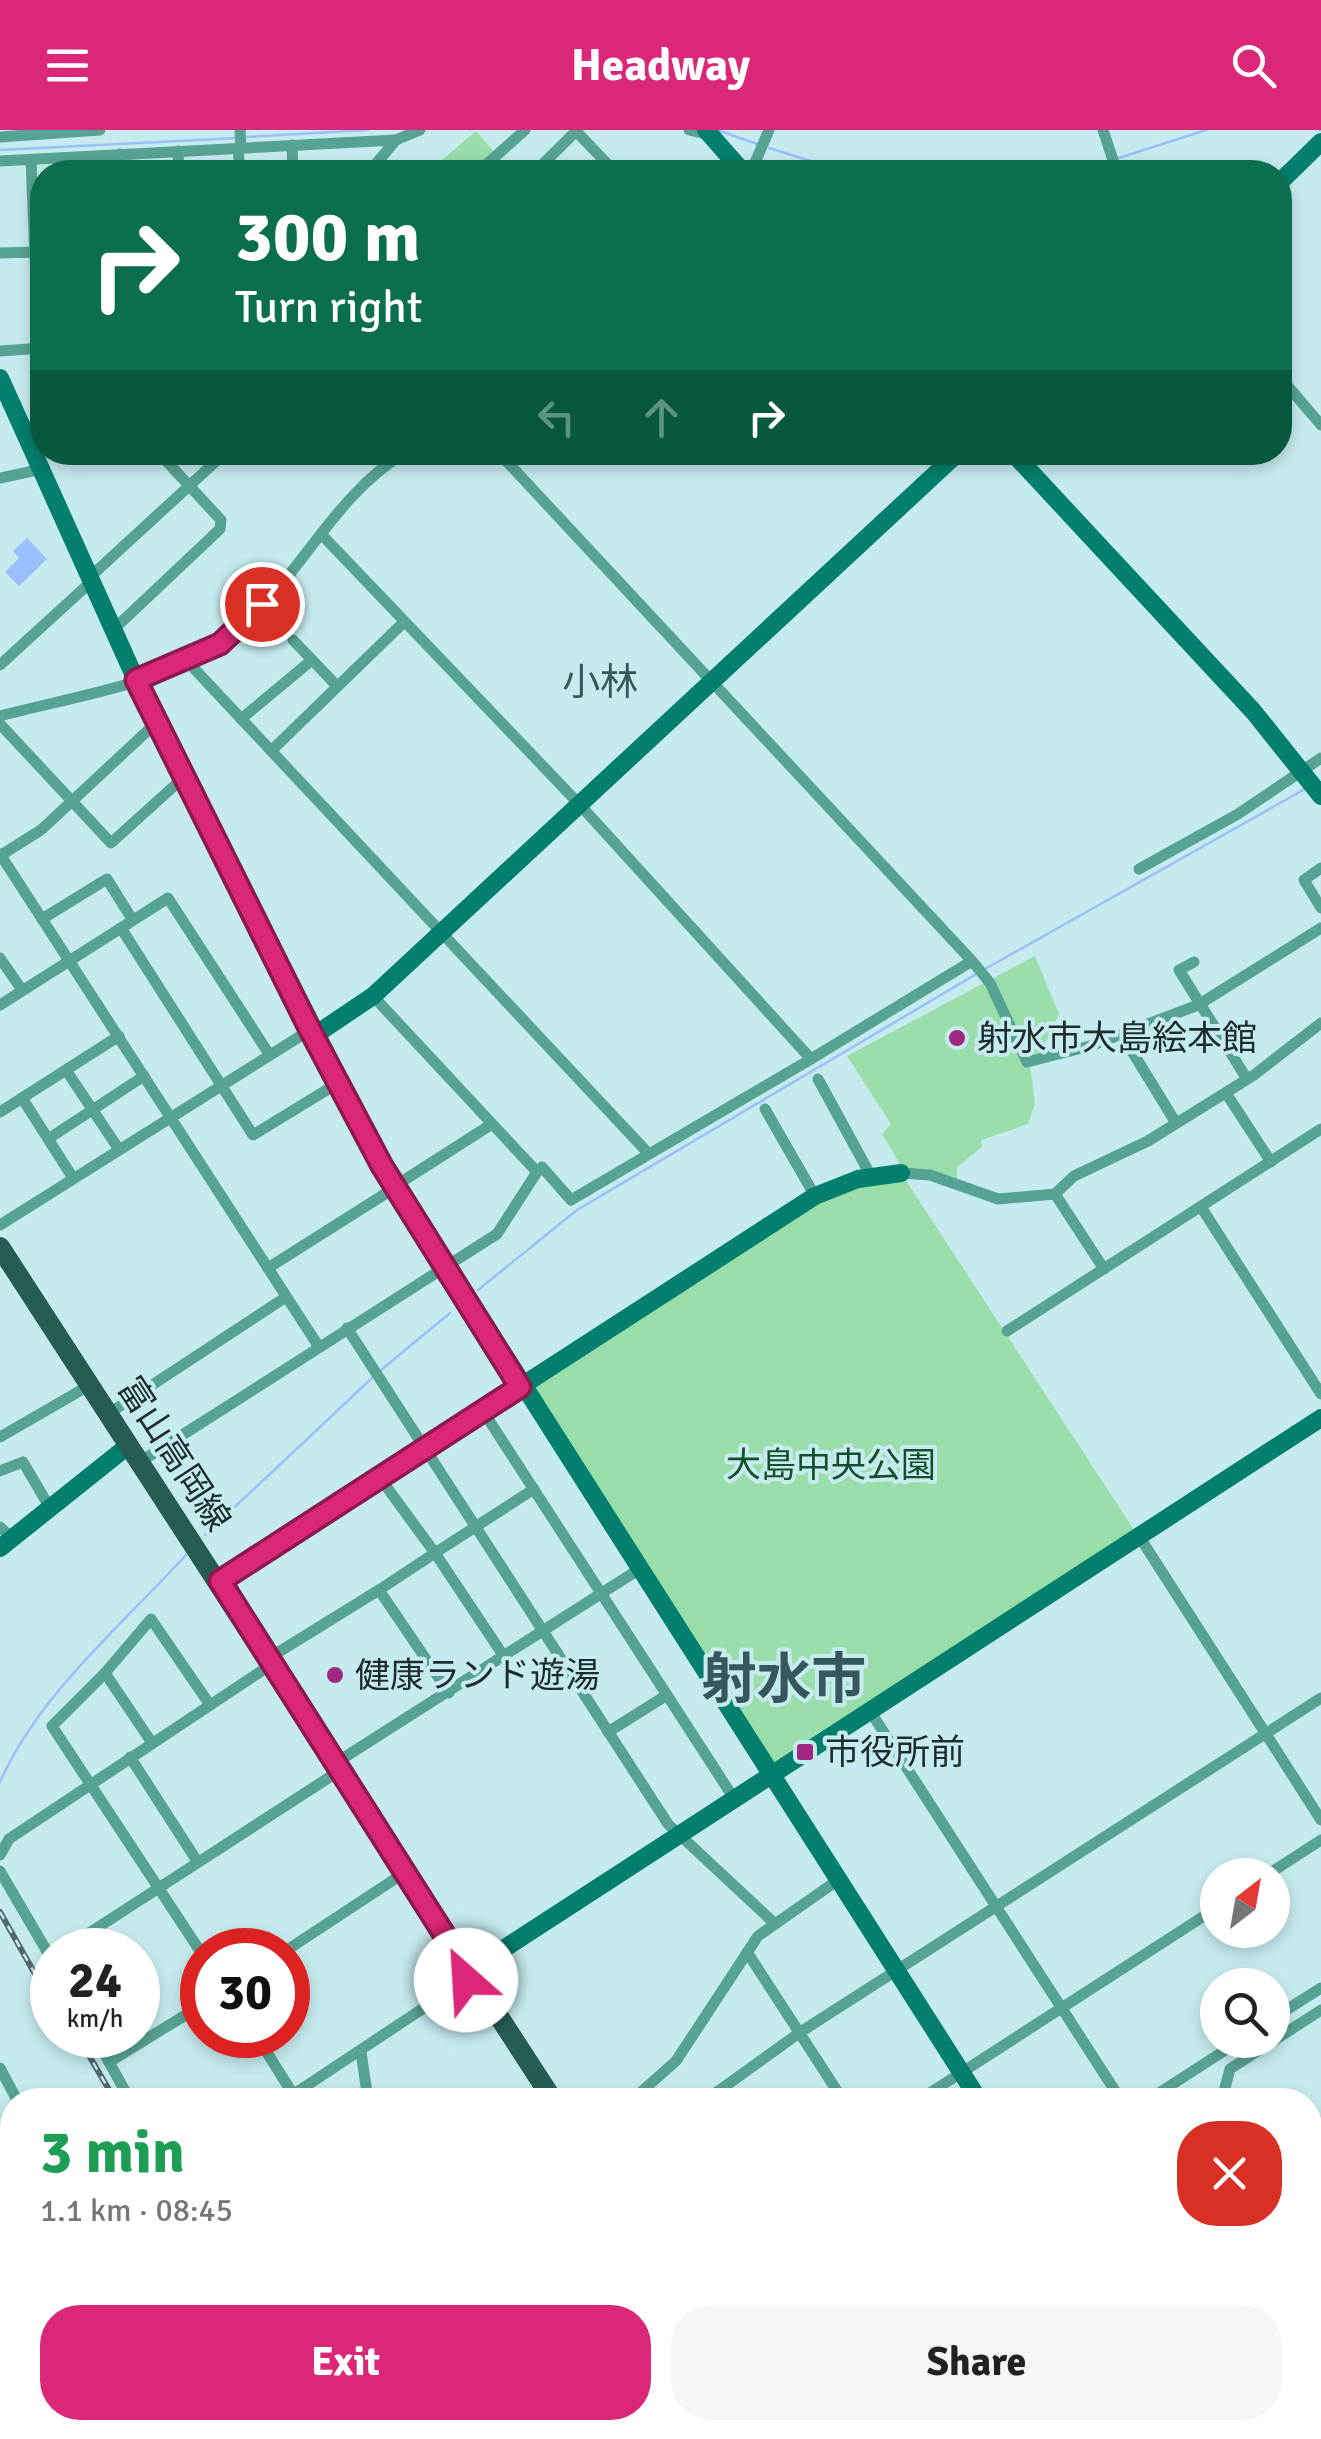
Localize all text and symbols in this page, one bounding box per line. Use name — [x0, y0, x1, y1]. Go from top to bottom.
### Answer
icon: menu — [40, 38, 95, 93]
text: Headway — [571, 38, 750, 93]
icon: search — [1226, 38, 1281, 93]
text: 300 m — [235, 194, 420, 280]
icon: right — [70, 200, 200, 330]
text: Turn right — [235, 280, 423, 335]
icon: left — [529, 390, 584, 445]
icon: ahead — [634, 390, 689, 445]
icon: right — [739, 390, 794, 445]
pin — [220, 562, 305, 647]
icon: arrive — [235, 577, 290, 632]
district label: 小林 — [562, 659, 638, 706]
place label: 射水市大島絵本館 — [977, 1017, 1257, 1060]
marker: 射水市大島絵本館 — [946, 1027, 968, 1049]
street label: 富山高岡線 — [108, 1369, 240, 1539]
park label: 大島中央公園 — [726, 1444, 936, 1487]
district label: 射水市 — [701, 1646, 867, 1714]
place label: 健康ランド遊湯 — [355, 1654, 600, 1697]
marker: 健康ランド遊湯 — [324, 1664, 346, 1686]
place label: 市役所前 — [825, 1731, 965, 1774]
marker: 市役所前 — [794, 1741, 816, 1763]
north arrow — [1200, 1858, 1290, 1948]
map controls — [1200, 1858, 1290, 2058]
speed limit sign: 30 — [180, 1928, 310, 2058]
position arrow — [414, 1928, 518, 2032]
text: 24 — [68, 1950, 122, 2012]
button: search — [1200, 1968, 1290, 2058]
text: km/h — [67, 2003, 123, 2034]
text: 3 min — [40, 2116, 185, 2190]
button: close — [1177, 2121, 1282, 2226]
text: 1.1 km · 08:45 — [40, 2191, 233, 2230]
button: Exit — [40, 2305, 651, 2420]
button: Share — [671, 2305, 1282, 2420]

